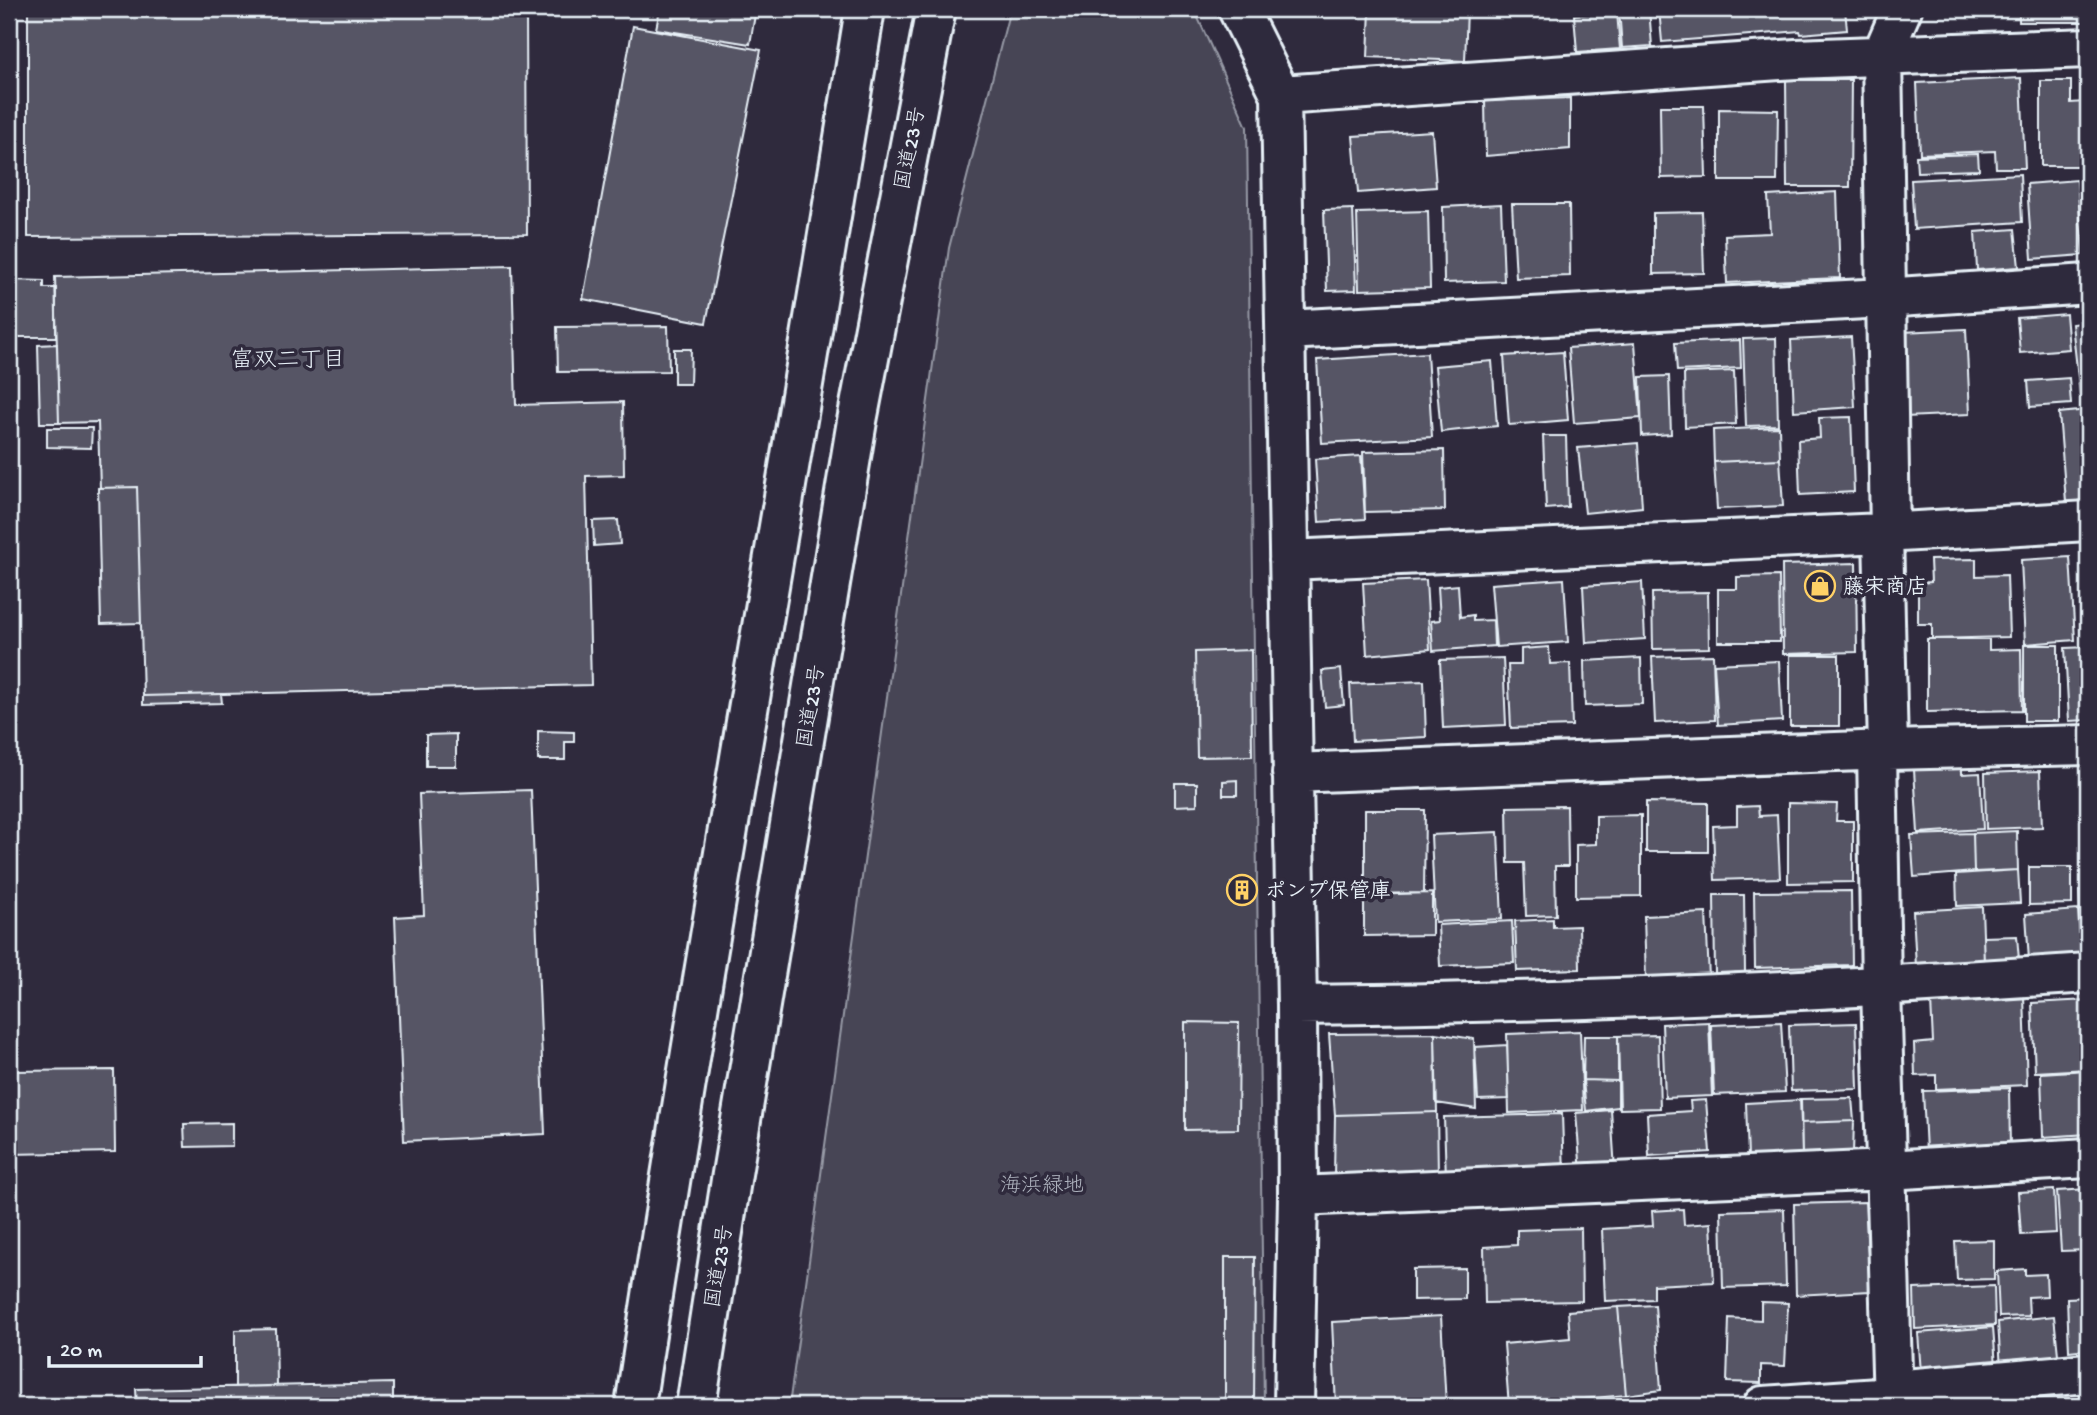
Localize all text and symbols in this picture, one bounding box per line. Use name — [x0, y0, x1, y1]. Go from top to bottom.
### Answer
street label: 国道23号 — [891, 105, 933, 192]
district label: 富双二丁目 — [231, 347, 346, 375]
shop icon: 藤宋商店 — [1803, 569, 1837, 603]
place label: 藤宋商店 — [1843, 575, 1927, 602]
street label: 国道23号 — [794, 663, 832, 750]
building icon: ポンプ保管庫 — [1225, 873, 1259, 907]
place label: ポンプ保管庫 — [1265, 879, 1391, 906]
park label: 海浜緑地 — [1000, 1174, 1084, 1200]
street label: 国道23号 — [702, 1223, 740, 1310]
scale bar — [49, 1324, 201, 1368]
text: 20 m — [60, 1340, 102, 1365]

